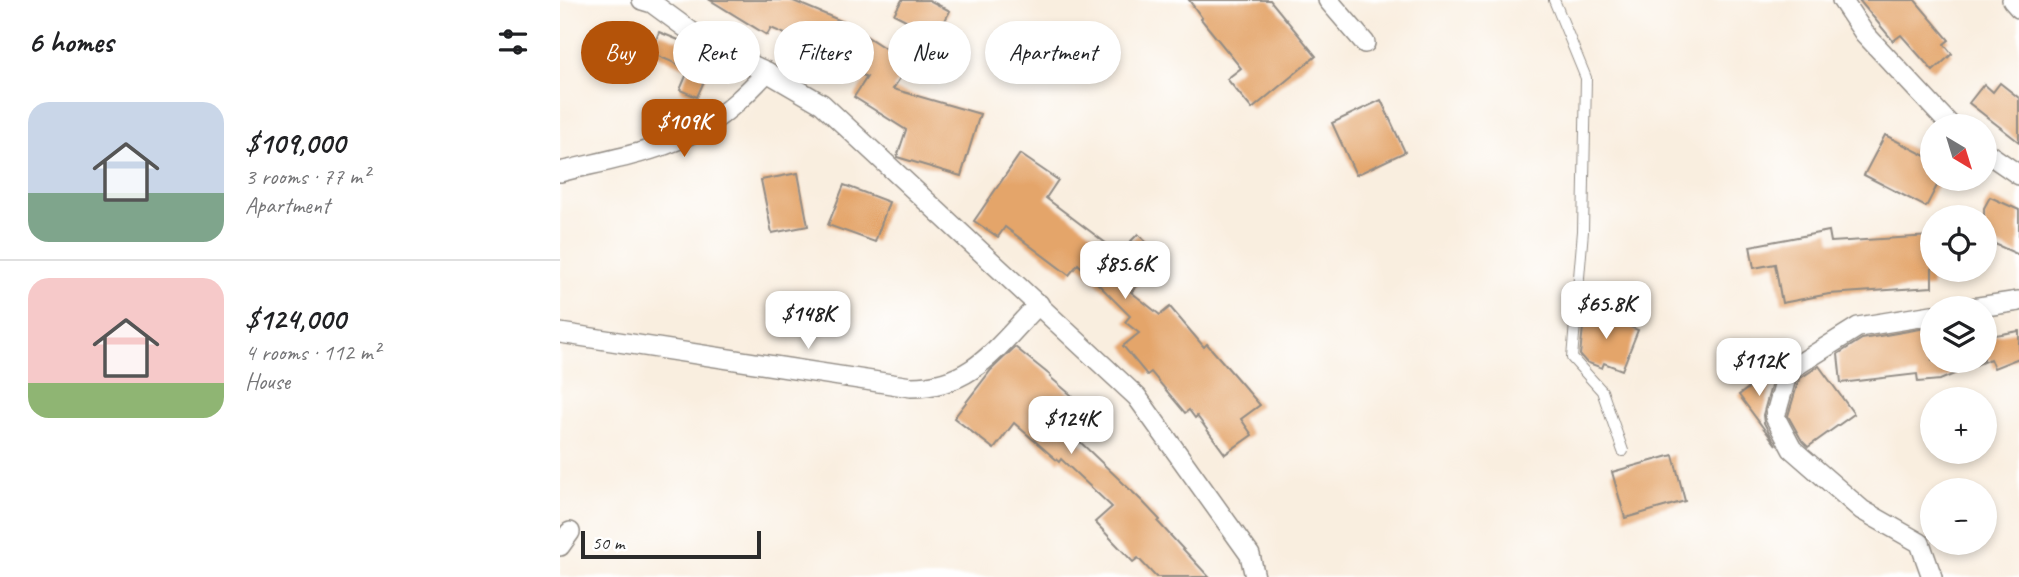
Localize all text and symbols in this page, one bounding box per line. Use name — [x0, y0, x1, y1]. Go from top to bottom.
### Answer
chip: Buy — [581, 21, 659, 84]
chip: Rent — [673, 21, 760, 84]
chip: Filters — [774, 21, 874, 84]
chip: New — [888, 21, 971, 84]
chip: Apartment — [985, 21, 1121, 84]
text: 6 homes — [28, 23, 113, 61]
icon: filters — [494, 23, 532, 61]
pin: $109K — [635, 100, 733, 159]
text: $109K — [658, 107, 710, 136]
north arrow — [1920, 114, 1997, 191]
map controls — [1920, 114, 1997, 555]
text: $109,000 — [245, 124, 345, 162]
icon: home — [84, 130, 168, 214]
text: 3 rooms · 77 m² — [245, 162, 369, 191]
text: Apartment — [245, 191, 330, 220]
button: locate — [1920, 205, 1997, 282]
pin: $85.6K — [1068, 242, 1182, 301]
text: $85.6K — [1096, 249, 1154, 278]
pin: $65.8K — [1549, 282, 1663, 341]
text: $65.8K — [1577, 289, 1635, 318]
pin: $148K — [759, 292, 857, 351]
button: layers — [1920, 296, 1997, 373]
text: $148K — [781, 299, 835, 328]
text: $124,000 — [245, 300, 345, 338]
icon: home — [84, 306, 168, 390]
text: 4 rooms · 112 m² — [245, 338, 380, 367]
pin: $112K — [1710, 338, 1808, 398]
text: $112K — [1732, 346, 1786, 375]
text: House — [245, 367, 290, 396]
button: + — [1920, 387, 1997, 464]
pin: $124K — [1022, 396, 1120, 456]
text: $124K — [1044, 404, 1098, 433]
button: − — [1920, 478, 1997, 555]
scale bar — [581, 528, 761, 560]
text: 50 m — [592, 531, 624, 555]

